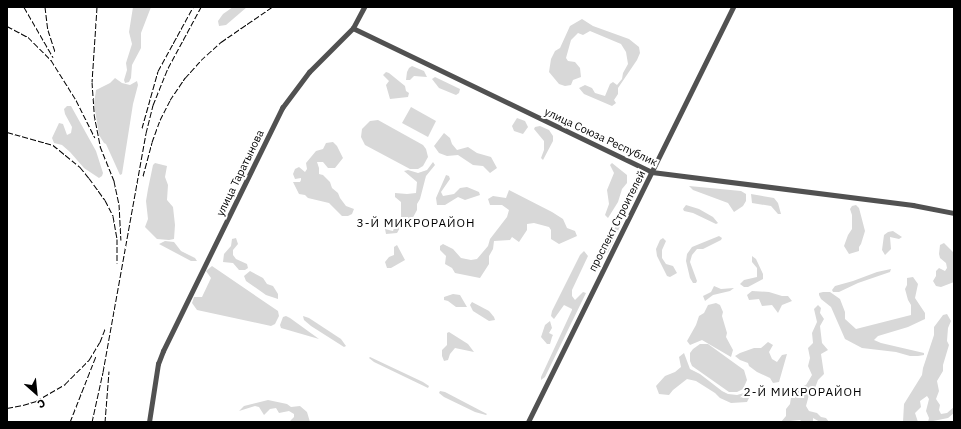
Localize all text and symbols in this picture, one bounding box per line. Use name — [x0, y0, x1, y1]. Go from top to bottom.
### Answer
street label: улица Союза Республик — [542, 105, 660, 169]
street label: улица Таратынова — [213, 128, 267, 218]
street label: проспект Строителей — [586, 168, 648, 274]
district label: 3-Й МИКРОРАЙОН — [356, 216, 476, 230]
north arrow — [16, 373, 56, 413]
district label: 2-Й МИКРОРАЙОН — [743, 385, 863, 399]
text: С — [35, 396, 48, 412]

